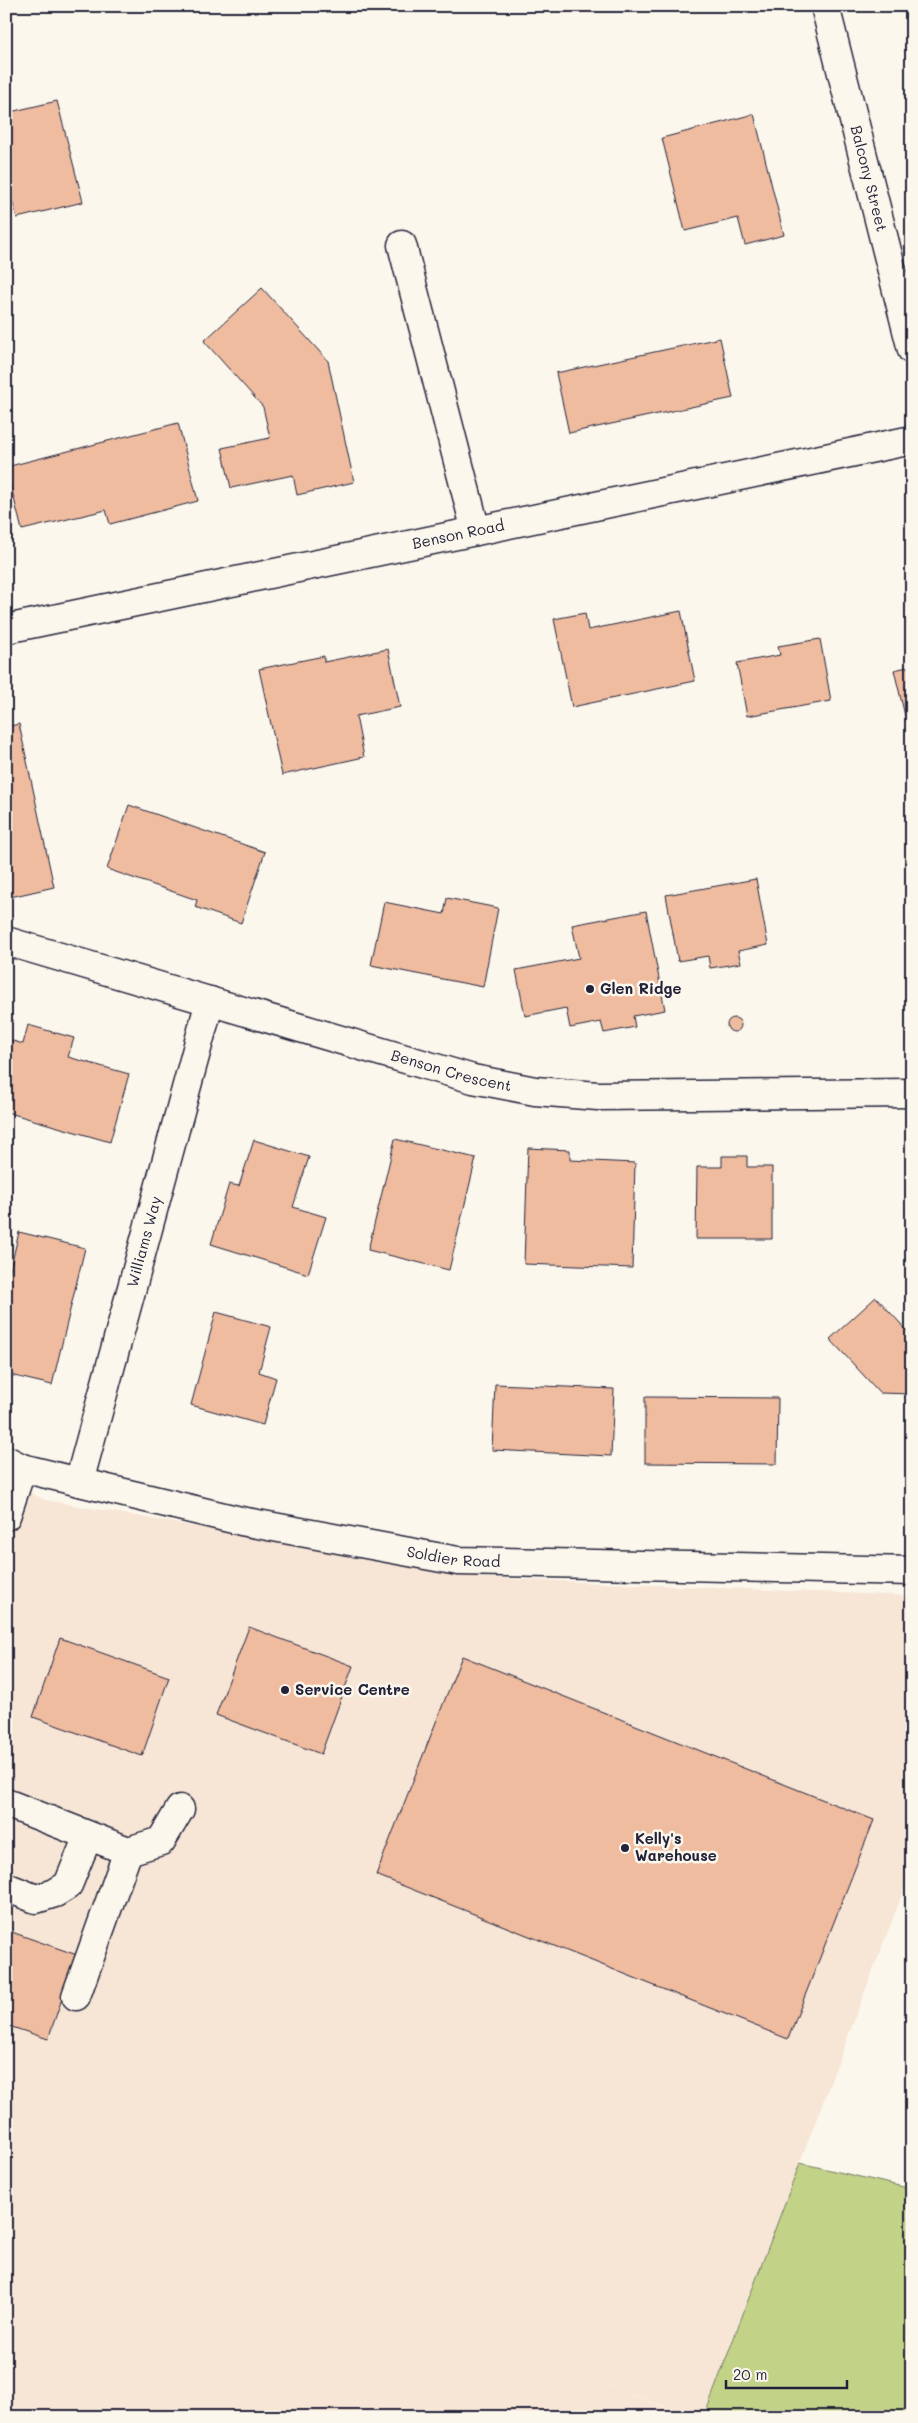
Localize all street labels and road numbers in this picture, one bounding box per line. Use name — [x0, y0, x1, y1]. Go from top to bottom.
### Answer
street label: Balcony Street — [847, 123, 893, 234]
street label: Benson Road — [410, 514, 506, 553]
street label: Benson Crescent — [389, 1044, 513, 1095]
street label: Williams Way — [122, 1194, 165, 1289]
street label: Soldier Road — [405, 1541, 501, 1571]

